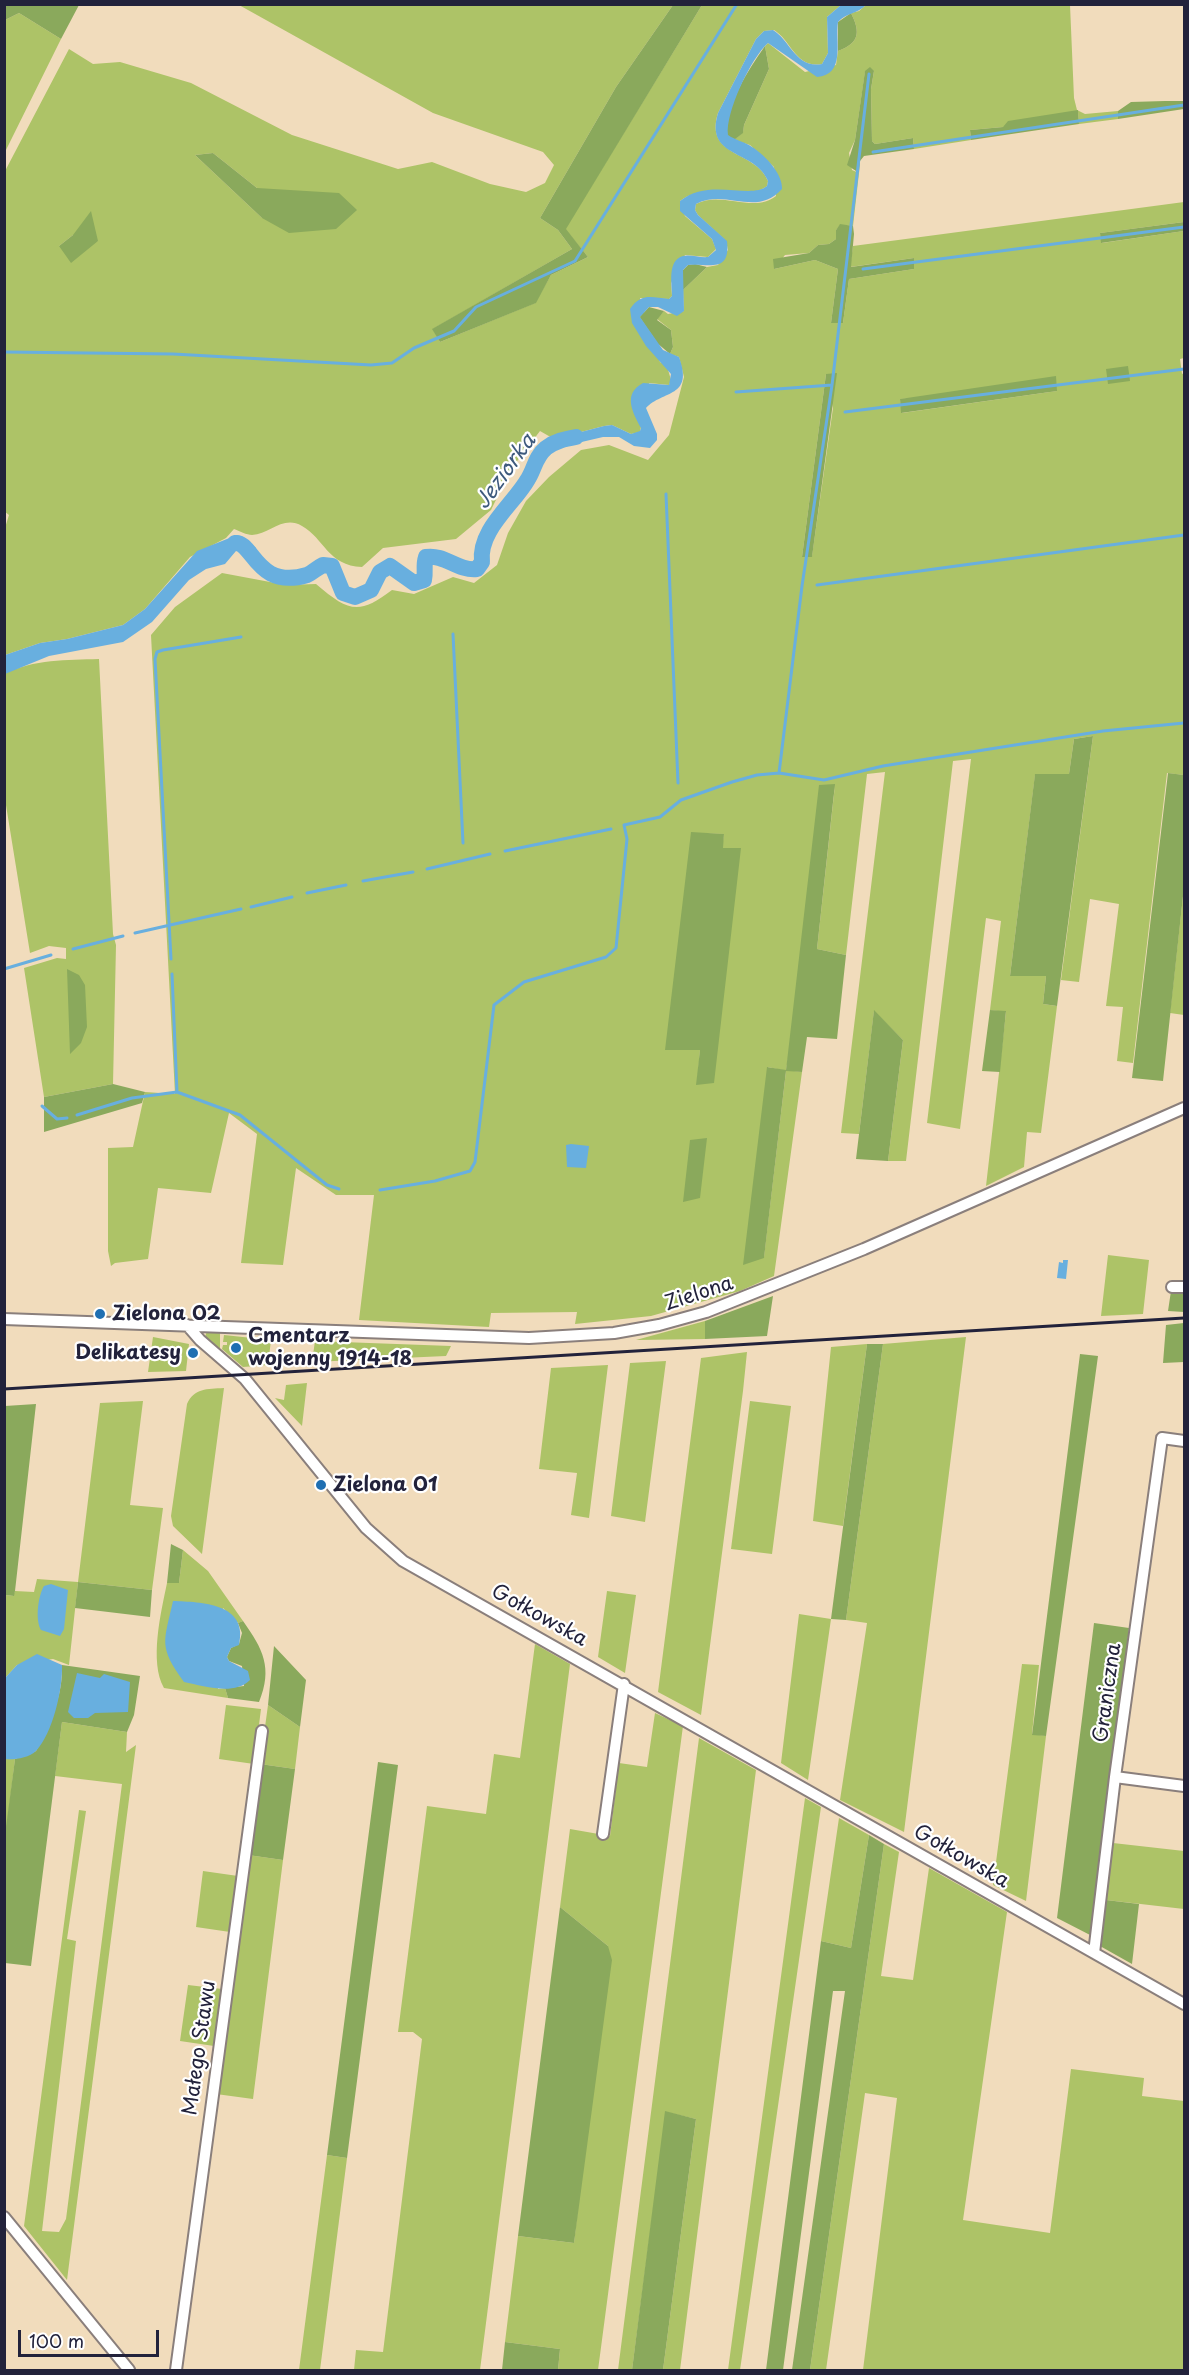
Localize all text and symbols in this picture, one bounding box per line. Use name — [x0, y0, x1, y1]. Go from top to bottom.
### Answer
water label: Jeziorka — [470, 429, 542, 515]
street label: Zielona — [662, 1272, 736, 1316]
place label: Zielona 02 — [112, 1302, 220, 1326]
marker: Zielona 02 — [93, 1307, 107, 1321]
place label: Cmentarz wojenny 1914-18 — [248, 1324, 412, 1371]
place label: Delikatesy — [75, 1341, 181, 1365]
marker: Cmentarz wojenny 1914-18 — [229, 1341, 243, 1355]
marker: Delikatesy — [186, 1346, 200, 1360]
place label: Zielona 01 — [333, 1473, 437, 1497]
marker: Zielona 01 — [314, 1478, 328, 1492]
street label: Gołkowska — [487, 1580, 591, 1652]
street label: Graniczna — [1089, 1642, 1127, 1744]
street label: Gołkowska — [909, 1820, 1013, 1894]
street label: Małego Stawu — [179, 1979, 221, 2117]
scale bar — [21, 2318, 162, 2356]
text: 100 m — [29, 2327, 84, 2354]

